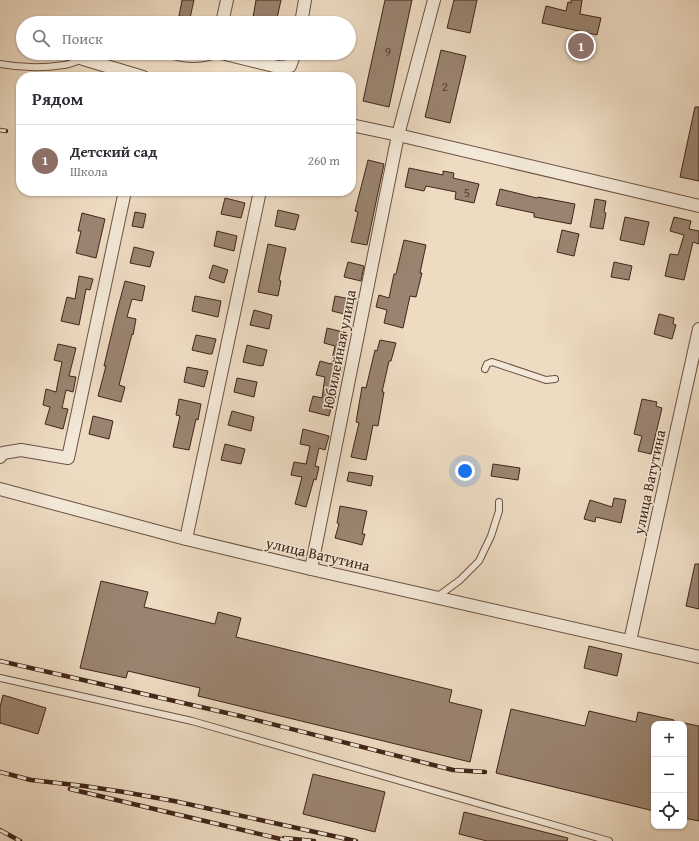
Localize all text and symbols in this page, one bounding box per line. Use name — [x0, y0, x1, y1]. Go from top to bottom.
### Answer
search box — [16, 16, 356, 60]
icon: search — [30, 27, 52, 49]
text: Поиск — [62, 28, 103, 49]
pin: 1 — [568, 31, 594, 61]
house number: 9 — [385, 42, 391, 61]
house number: 2 — [442, 77, 448, 96]
text: Рядом — [32, 86, 83, 111]
text: Детский сад — [70, 141, 157, 162]
text: 1 — [42, 151, 48, 170]
text: 260 m — [308, 151, 340, 170]
text: Школа — [70, 162, 108, 181]
house number: 5 — [464, 183, 470, 202]
street label: Юбилейная улица — [317, 287, 361, 410]
street label: улица Ватутина — [627, 427, 671, 537]
your location — [455, 461, 475, 481]
street label: улица Ватутина — [263, 532, 373, 576]
map controls — [651, 721, 687, 829]
button: + — [651, 721, 687, 757]
button: − — [651, 757, 687, 793]
button: locate — [651, 793, 687, 829]

